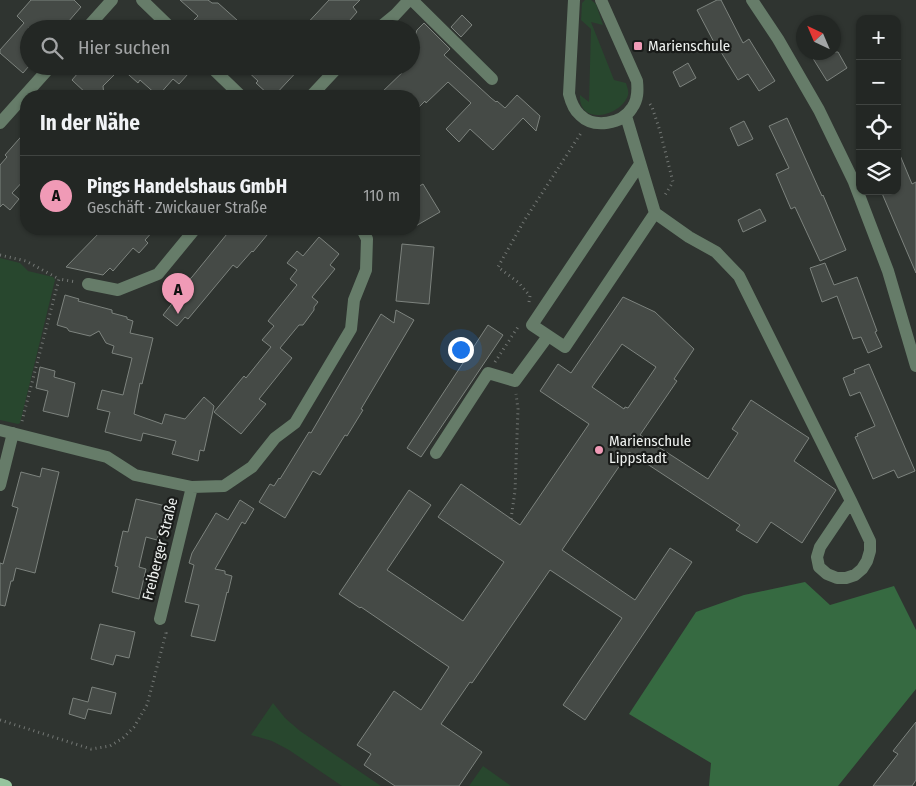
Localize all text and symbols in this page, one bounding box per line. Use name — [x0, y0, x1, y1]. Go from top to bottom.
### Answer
north arrow — [796, 15, 841, 60]
map controls — [856, 15, 901, 195]
button: + — [856, 15, 901, 60]
search box — [20, 20, 420, 75]
icon: search — [38, 34, 66, 62]
text: Hier suchen — [78, 36, 170, 59]
place label: Marienschule — [648, 37, 730, 55]
marker: Marienschule — [632, 40, 644, 52]
button: − — [856, 60, 901, 105]
button: locate — [856, 105, 901, 150]
text: In der Nähe — [40, 110, 140, 136]
button: layers — [856, 150, 901, 195]
text: Pings Handelshaus GmbH — [87, 175, 287, 198]
text: A — [52, 186, 60, 205]
text: 110 m — [363, 186, 400, 205]
text: Geschäft · Zwickauer Straße — [87, 198, 267, 217]
pin: A — [162, 273, 194, 314]
your location — [448, 337, 474, 363]
place label: Marienschule Lippstadt — [609, 432, 691, 467]
marker: Marienschule Lippstadt — [593, 444, 605, 456]
street label: Freiberger Straße — [139, 496, 181, 602]

